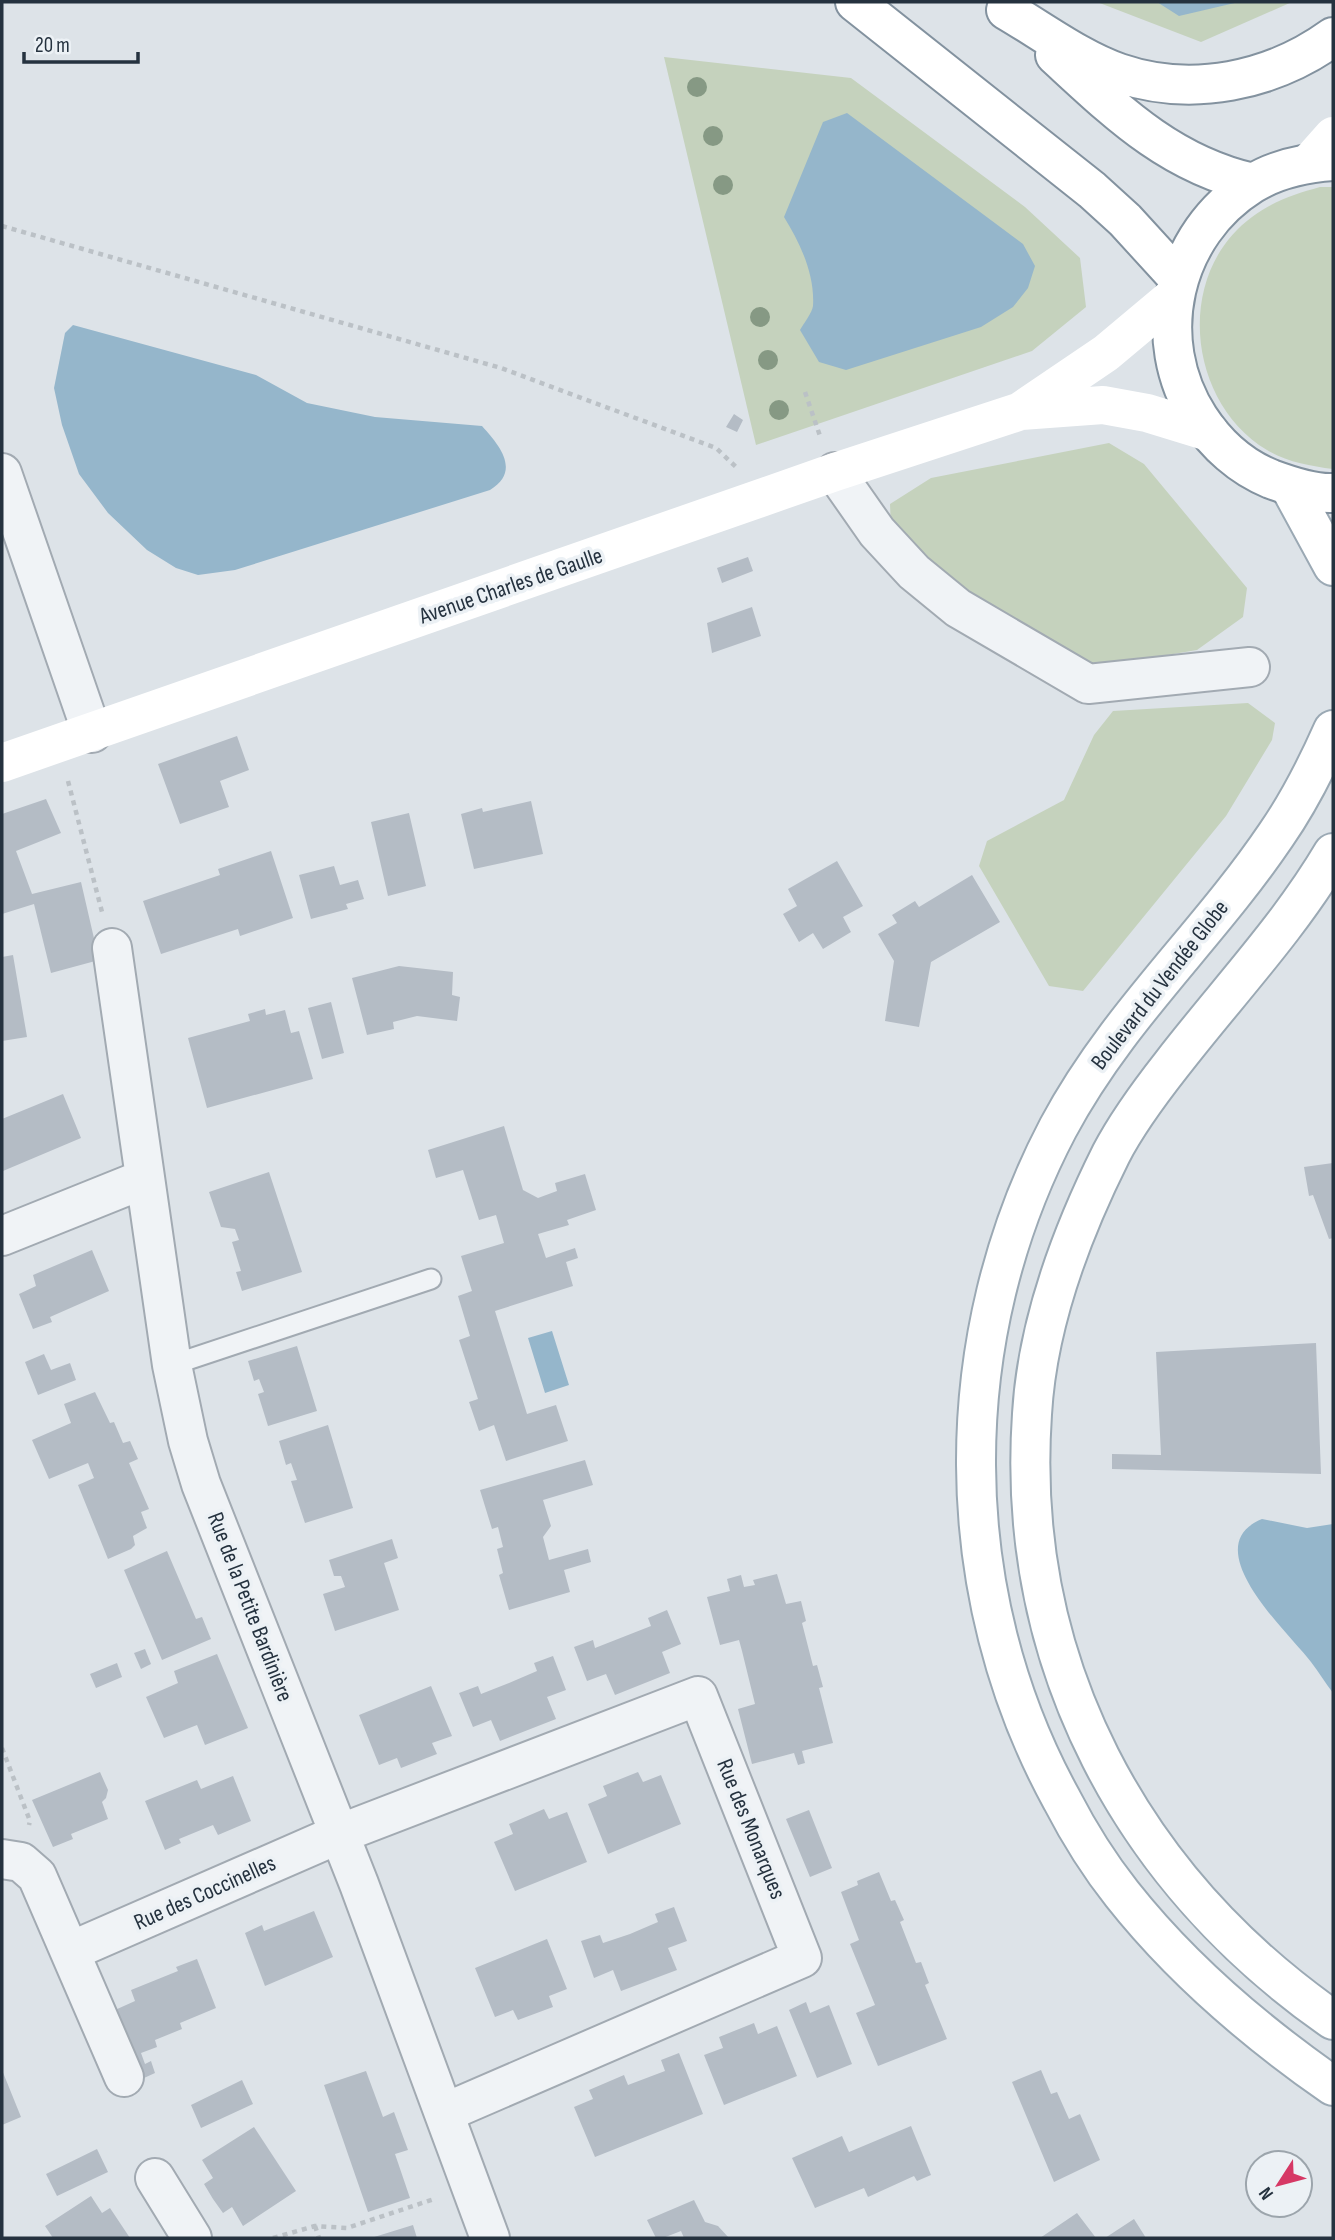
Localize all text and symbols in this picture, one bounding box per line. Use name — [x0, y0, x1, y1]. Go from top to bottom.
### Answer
scale bar — [24, 21, 138, 65]
text: 20 m — [35, 33, 70, 58]
street label: Avenue Charles de Gaulle — [415, 542, 606, 631]
street label: Boulevard du Vendée Globe — [1085, 895, 1235, 1075]
street label: Rue de la Petite Bardinière — [201, 1508, 299, 1706]
street label: Rue des Monarques — [710, 1755, 792, 1903]
street label: Rue des Coccinelles — [130, 1849, 280, 1937]
north arrow — [1244, 2149, 1314, 2219]
text: N — [1254, 2182, 1279, 2204]

